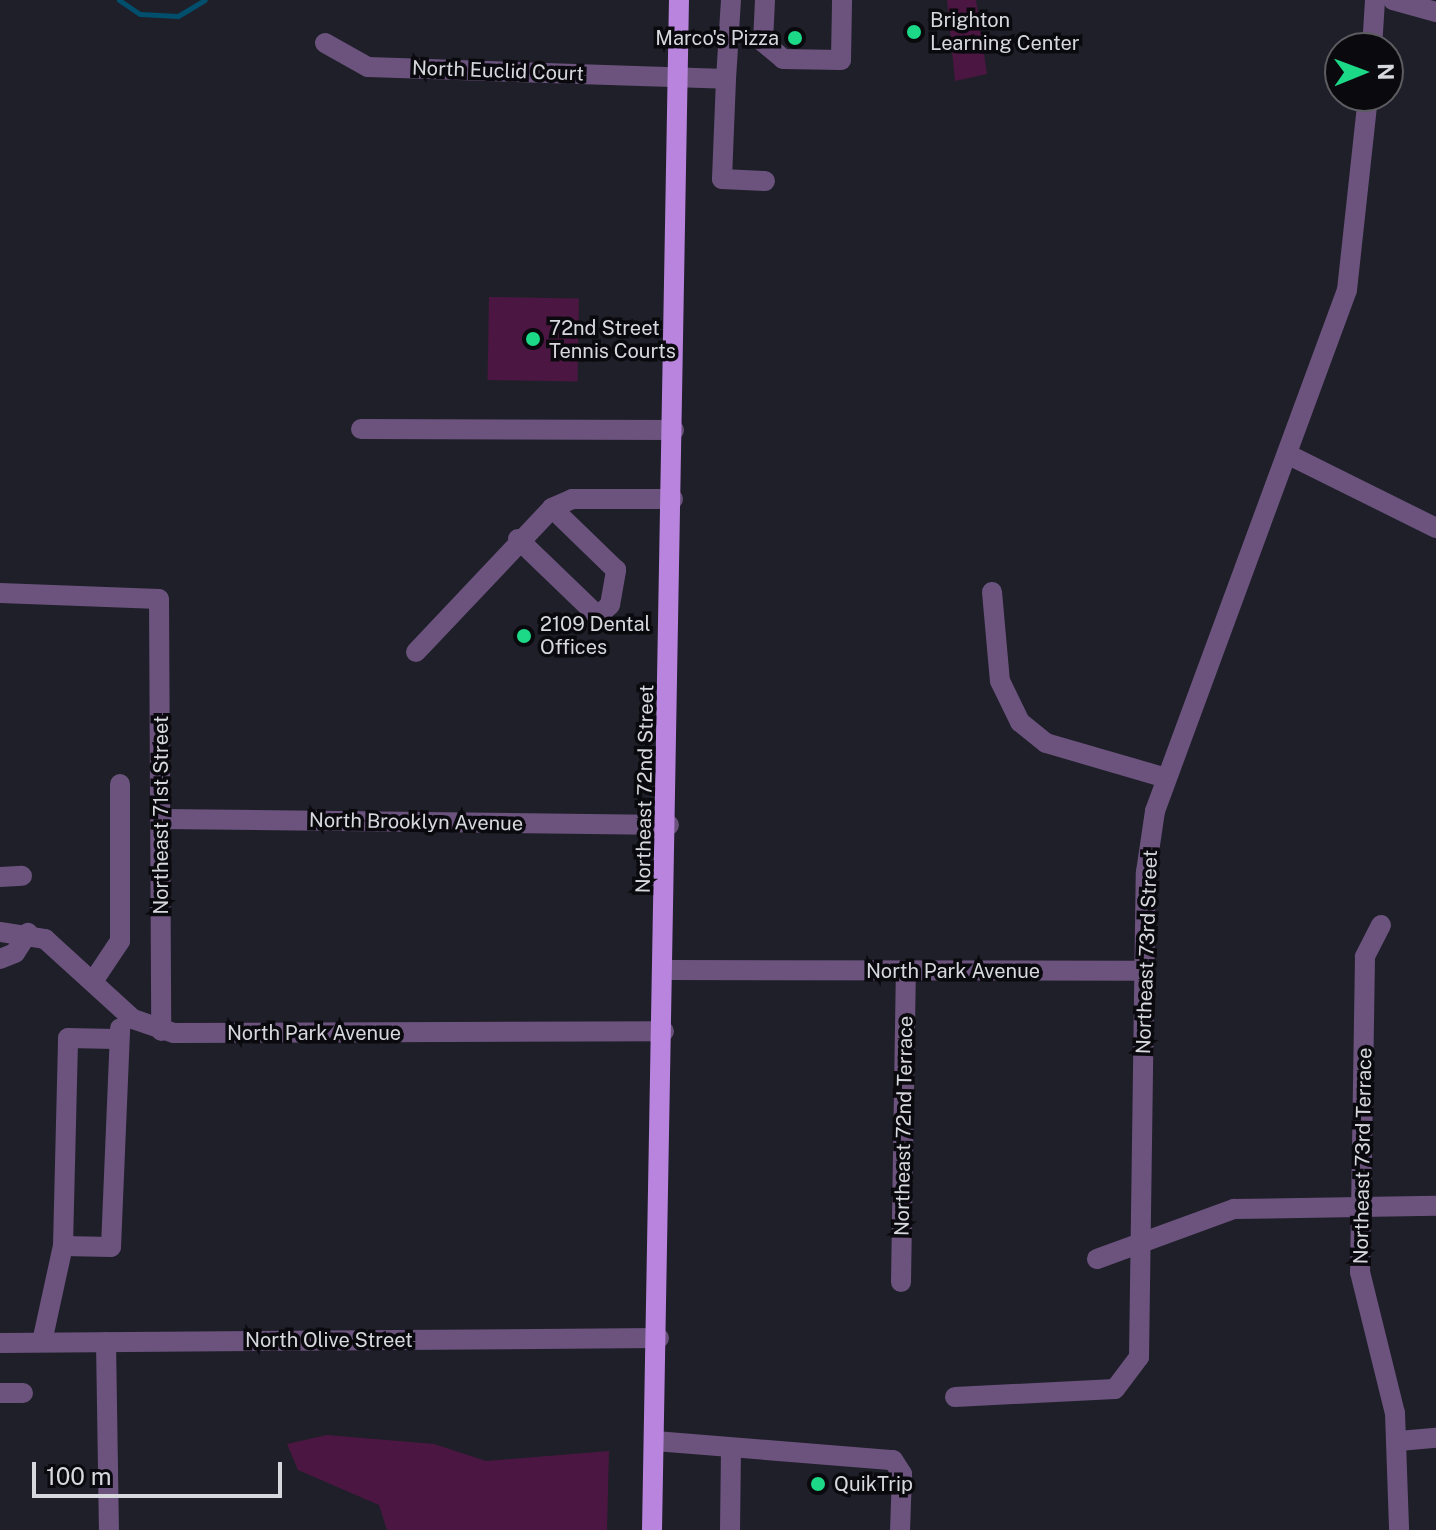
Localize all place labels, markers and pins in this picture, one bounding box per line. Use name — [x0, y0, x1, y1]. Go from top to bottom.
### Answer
place label: Brighton Learning Center — [930, 8, 1080, 55]
marker: Brighton Learning Center — [905, 23, 923, 41]
place label: Marco's Pizza — [655, 26, 779, 50]
marker: Marco's Pizza — [786, 29, 804, 47]
place label: 72nd Street Tennis Courts — [549, 316, 676, 363]
marker: 72nd Street Tennis Courts — [524, 330, 542, 348]
place label: 2109 Dental Offices — [540, 612, 651, 659]
marker: 2109 Dental Offices — [515, 627, 533, 645]
place label: QuikTrip — [834, 1472, 913, 1496]
marker: QuikTrip — [809, 1475, 827, 1493]

